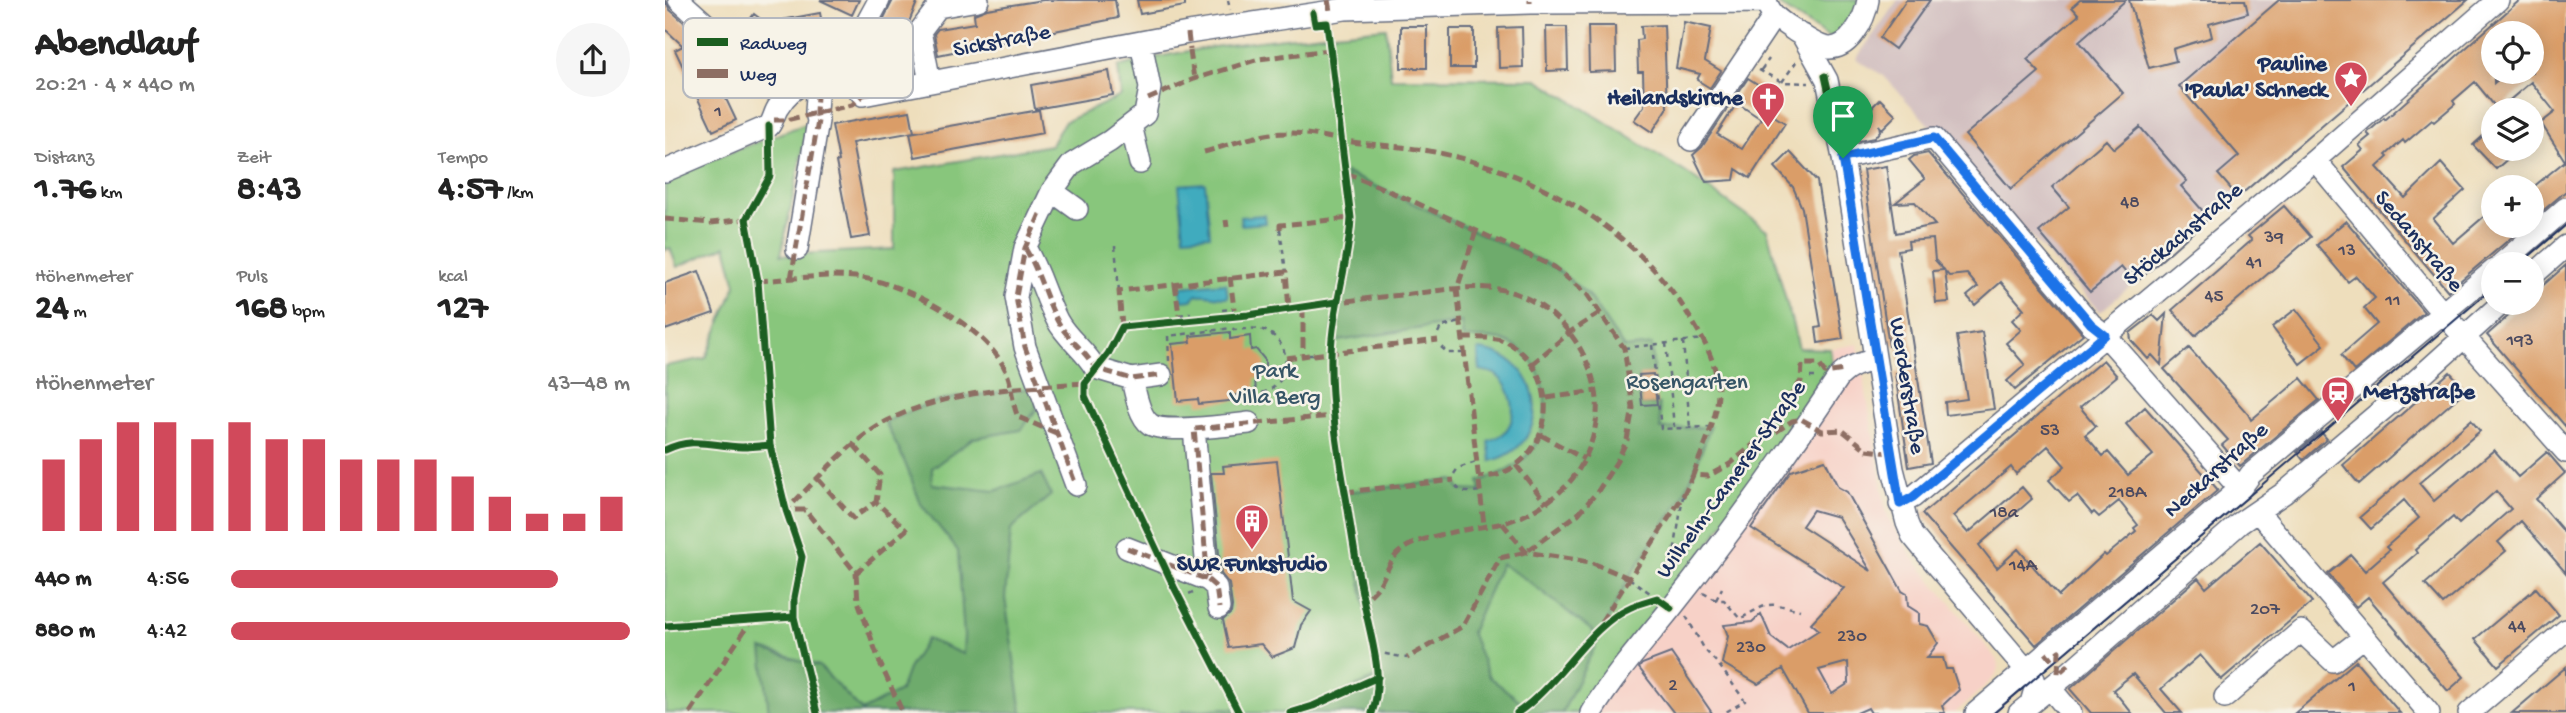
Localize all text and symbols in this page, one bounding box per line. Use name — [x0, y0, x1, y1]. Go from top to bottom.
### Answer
legend — [683, 18, 913, 98]
street label: Sickstraße — [951, 19, 1054, 65]
map controls — [2481, 21, 2544, 315]
button: locate — [2481, 21, 2544, 84]
button: share — [556, 23, 630, 97]
text: Abendlauf — [35, 24, 196, 68]
text: Radweg — [740, 34, 807, 57]
place label: Pauline 'Paula' Schneck — [2184, 52, 2330, 105]
place icon: Pauline 'Paula' Schneck — [2332, 59, 2370, 108]
text: Weg — [740, 65, 777, 88]
text: 20:21 · 4 × 440 m — [35, 72, 195, 99]
church icon: Heilandskirche — [1749, 80, 1787, 129]
place label: Heilandskirche — [1607, 86, 1744, 113]
pin — [1813, 86, 1873, 158]
icon: arrive — [1824, 97, 1862, 135]
button: layers — [2481, 98, 2544, 161]
house number: 1 — [713, 101, 722, 124]
text: Distanz — [35, 147, 94, 170]
text: Zeit — [237, 147, 271, 170]
text: Tempo — [438, 147, 488, 170]
text: 1.76 — [35, 170, 96, 211]
text: 8:43 — [237, 170, 302, 211]
text: 4:57 — [438, 170, 502, 211]
button: + — [2481, 175, 2544, 238]
street label: Stöckachstraße — [2119, 176, 2250, 293]
text: km — [96, 182, 123, 205]
text: /km — [502, 182, 534, 205]
street label: Sedanstraße — [2368, 186, 2469, 299]
house number: 48 — [2120, 192, 2140, 215]
house number: 39 — [2263, 227, 2284, 250]
house number: 13 — [2337, 240, 2356, 263]
house number: 41 — [2246, 252, 2262, 275]
button: − — [2481, 252, 2544, 315]
text: Höhenmeter — [35, 266, 132, 289]
text: Puls — [237, 266, 267, 289]
text: kcal — [438, 266, 468, 289]
house number: 45 — [2205, 286, 2223, 309]
text: 24 — [35, 289, 69, 330]
text: 168 — [237, 289, 288, 330]
text: 127 — [438, 289, 488, 330]
house number: 11 — [2384, 290, 2401, 313]
text: m — [69, 301, 87, 324]
text: bpm — [288, 301, 325, 324]
street label: Werderstraße — [1882, 316, 1930, 457]
house number: 193 — [2505, 330, 2534, 353]
park label: Park Villa Berg — [1229, 359, 1320, 412]
park label: Rosengarten — [1626, 370, 1748, 397]
text: Höhenmeter — [35, 371, 153, 398]
text: 43–48 m — [548, 371, 630, 398]
station icon: Metzstraße — [2319, 374, 2357, 423]
street label: Wilhelm-Camerer-Straße — [1651, 375, 1814, 584]
place label: Metzstraße — [2363, 380, 2476, 407]
street label: Neckarstraße — [2159, 417, 2275, 525]
house number: 53 — [2040, 420, 2060, 443]
house number: 218A — [2108, 482, 2148, 505]
building icon: SWR Funkstudio — [1233, 502, 1271, 551]
house number: 18a — [1989, 502, 2020, 525]
place label: SWR Funkstudio — [1177, 552, 1327, 579]
house number: 14A — [2008, 555, 2039, 578]
text: 440 m — [35, 566, 92, 593]
text: 4:56 — [147, 566, 189, 593]
house number: 207 — [2250, 599, 2281, 622]
house number: 44 — [2508, 616, 2526, 639]
text: 880 m — [35, 618, 95, 645]
text: 4:42 — [147, 618, 187, 645]
house number: 230 — [1837, 626, 1867, 649]
house number: 230 — [1736, 637, 1766, 660]
house number: 2 — [1668, 675, 1678, 698]
house number: 1 — [2347, 676, 2356, 699]

